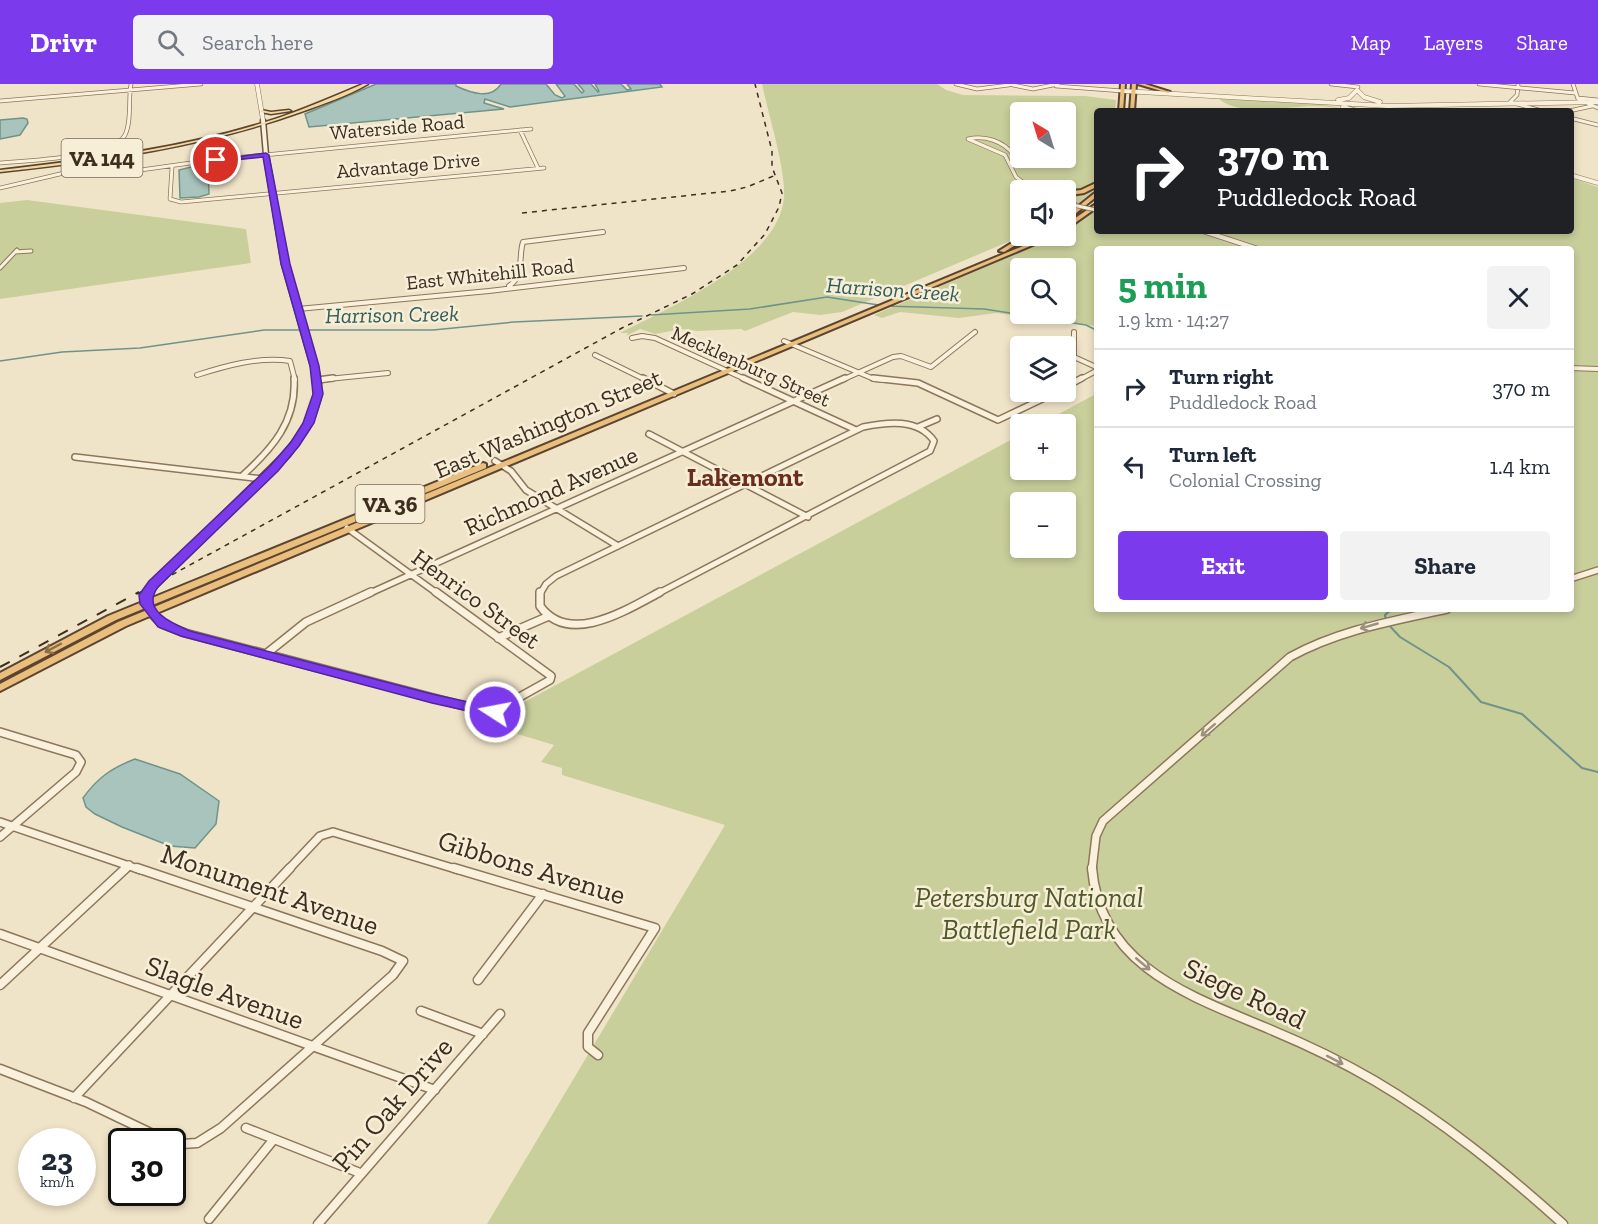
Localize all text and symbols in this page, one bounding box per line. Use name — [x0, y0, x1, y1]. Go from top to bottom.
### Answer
search box — [133, 15, 553, 69]
text: Drivr — [30, 26, 97, 59]
icon: search — [154, 26, 187, 59]
text: Search here — [202, 29, 313, 56]
text: Map — [1351, 30, 1391, 55]
text: Layers — [1424, 30, 1483, 55]
text: Share — [1516, 30, 1568, 55]
north arrow — [1010, 102, 1076, 168]
map controls — [1010, 102, 1076, 558]
street label: Waterside Road — [329, 109, 465, 145]
text: 370 m — [1217, 130, 1329, 181]
icon: right — [1118, 132, 1196, 210]
pin — [190, 134, 241, 185]
road number: VA 144 — [62, 139, 142, 177]
icon: arrive — [199, 143, 232, 176]
street label: Advantage Drive — [335, 147, 481, 183]
button: sound — [1010, 180, 1076, 246]
text: Puddledock Road — [1217, 181, 1417, 213]
street label: East Whitehill Road — [405, 253, 575, 295]
button: search — [1010, 258, 1076, 324]
text: 5 min — [1118, 264, 1207, 307]
button: close — [1487, 266, 1550, 329]
water label: Harrison Creek — [825, 271, 961, 308]
water label: Harrison Creek — [325, 300, 459, 329]
text: 1.9 km · 14:27 — [1118, 308, 1229, 332]
street label: Mecklenburg Street — [668, 320, 834, 412]
button: layers — [1010, 336, 1076, 402]
street label: East Washington Street — [430, 362, 666, 485]
text: Turn right — [1169, 363, 1273, 390]
icon: right — [1118, 372, 1151, 405]
text: 370 m — [1492, 375, 1550, 402]
text: Puddledock Road — [1169, 390, 1317, 414]
button: + — [1010, 414, 1076, 480]
street label: Richmond Avenue — [460, 439, 642, 542]
text: Turn left — [1169, 441, 1256, 468]
icon: left — [1118, 450, 1151, 483]
text: 1.4 km — [1490, 453, 1550, 480]
district label: Lakemont — [687, 461, 804, 493]
text: Colonial Crossing — [1169, 468, 1321, 492]
road number: VA 36 — [356, 485, 424, 523]
button: − — [1010, 492, 1076, 558]
button: Exit — [1118, 531, 1328, 600]
button: Share — [1340, 531, 1550, 600]
street label: Henrico Street — [406, 542, 546, 655]
one-way arrow — [1360, 621, 1379, 632]
one-way arrow — [45, 642, 62, 654]
position arrow — [463, 680, 527, 744]
one-way arrow — [1201, 723, 1216, 737]
street label: Gibbons Avenue — [434, 823, 629, 912]
street label: Monument Avenue — [157, 837, 383, 942]
park label: Petersburg National Battlefield Park — [915, 881, 1143, 946]
street label: Slagle Avenue — [141, 949, 309, 1036]
street label: Siege Road — [1178, 951, 1311, 1036]
one-way arrow — [1135, 957, 1150, 971]
street label: Pin Oak Drive — [325, 1031, 460, 1178]
one-way arrow — [1326, 1054, 1344, 1066]
speed limit sign: 30 — [108, 1128, 186, 1206]
text: 23 — [41, 1142, 73, 1178]
text: km/h — [40, 1173, 74, 1191]

